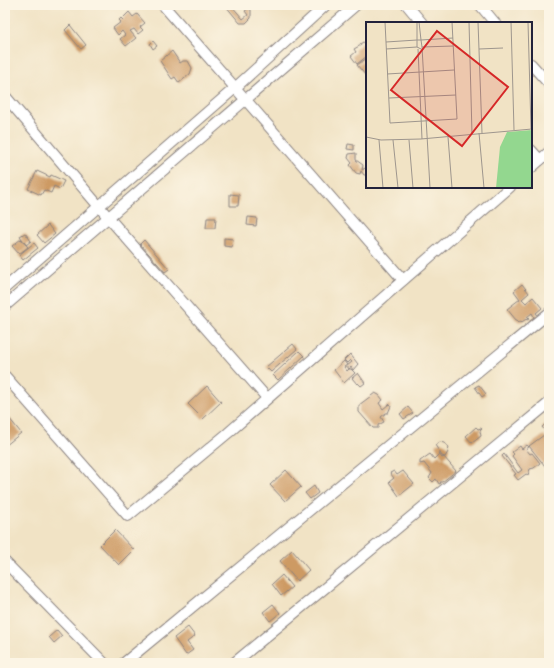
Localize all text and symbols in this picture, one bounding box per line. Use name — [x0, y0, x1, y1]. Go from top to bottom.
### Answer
inset map — [366, 22, 532, 188]

